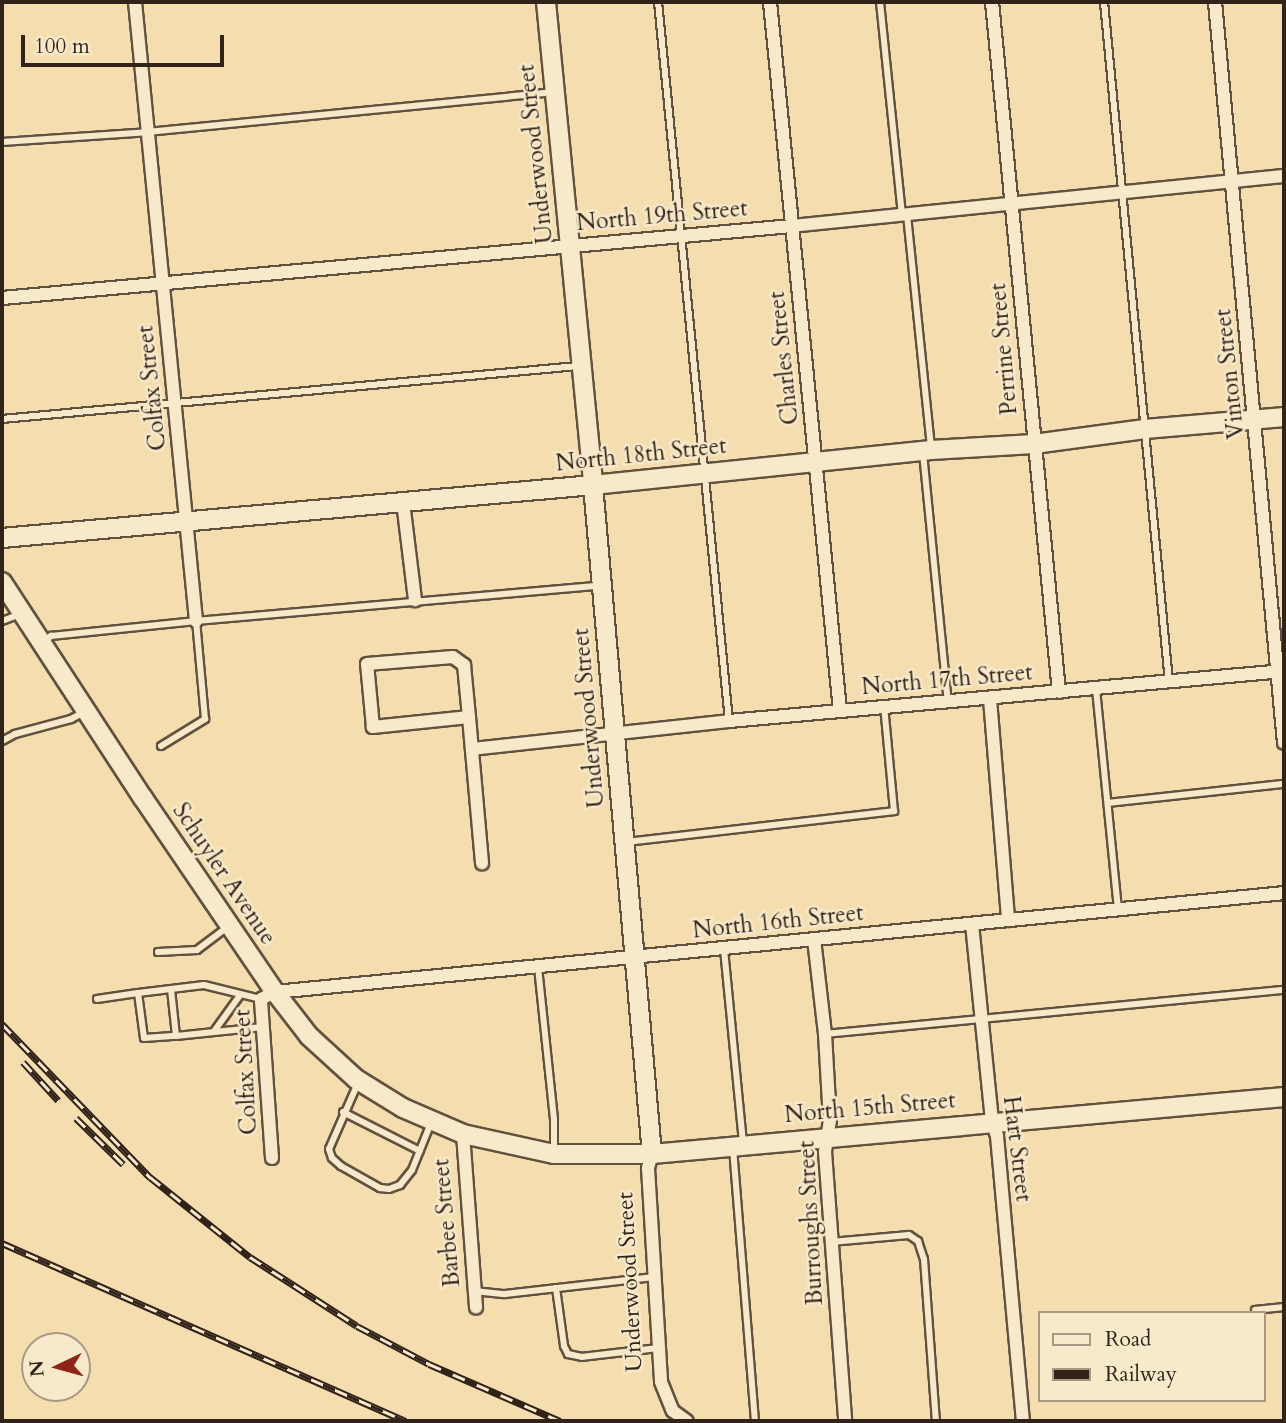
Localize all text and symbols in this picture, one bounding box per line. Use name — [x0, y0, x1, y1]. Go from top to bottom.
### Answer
scale bar — [24, 21, 228, 65]
text: 100 m — [34, 32, 90, 61]
street label: Underwood Street — [513, 63, 559, 245]
street label: North 19th Street — [575, 195, 749, 237]
street label: Perrine Street — [984, 282, 1024, 416]
street label: Charles Street — [763, 290, 805, 426]
street label: Vinton Street — [1209, 308, 1251, 440]
street label: Colfax Street — [132, 324, 172, 452]
street label: North 18th Street — [554, 432, 728, 478]
street label: Underwood Street — [567, 627, 611, 809]
street label: North 17th Street — [860, 659, 1034, 701]
street label: Schuyler Avenue — [166, 798, 282, 950]
street label: North 16th Street — [691, 899, 865, 945]
street label: Colfax Street — [229, 1008, 263, 1136]
street label: North 15th Street — [783, 1087, 957, 1129]
street label: Hart Street — [997, 1095, 1037, 1203]
street label: Burroughs Street — [793, 1140, 829, 1306]
street label: Barbee Street — [428, 1158, 466, 1288]
street label: Underwood Street — [612, 1191, 648, 1373]
legend — [1038, 1311, 1265, 1402]
text: Road — [1105, 1325, 1151, 1354]
north arrow — [21, 1332, 91, 1402]
text: N — [23, 1359, 51, 1378]
text: Railway — [1105, 1360, 1177, 1389]

